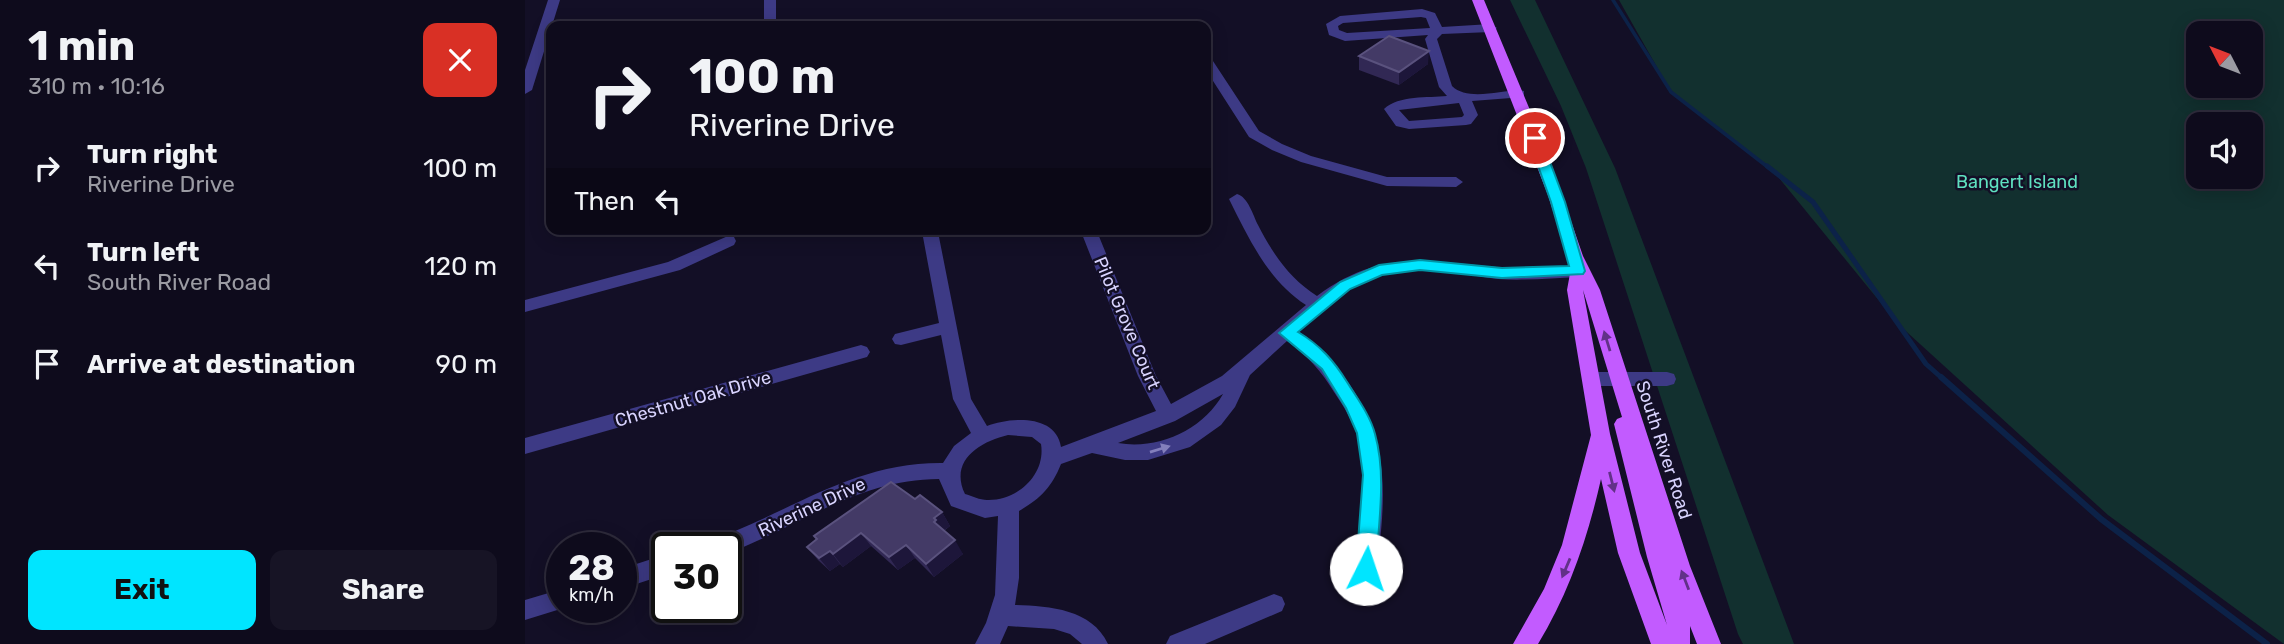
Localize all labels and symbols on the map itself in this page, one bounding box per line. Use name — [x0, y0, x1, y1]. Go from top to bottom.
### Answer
north arrow — [2186, 21, 2263, 98]
pin — [1505, 108, 1565, 168]
park label: Bangert Island — [1956, 171, 2078, 193]
street label: Pilot Grove Court — [1089, 253, 1165, 393]
one-way arrow — [1602, 330, 1612, 351]
street label: Chestnut Oak Drive — [612, 366, 774, 432]
street label: South River Road — [1631, 378, 1697, 522]
one-way arrow — [1150, 443, 1171, 453]
one-way arrow — [1607, 471, 1618, 493]
street label: Riverine Drive — [755, 473, 869, 541]
speed limit sign: 30 — [651, 532, 742, 623]
position arrow — [1329, 532, 1403, 606]
one-way arrow — [1560, 558, 1571, 579]
one-way arrow — [1679, 570, 1690, 591]

